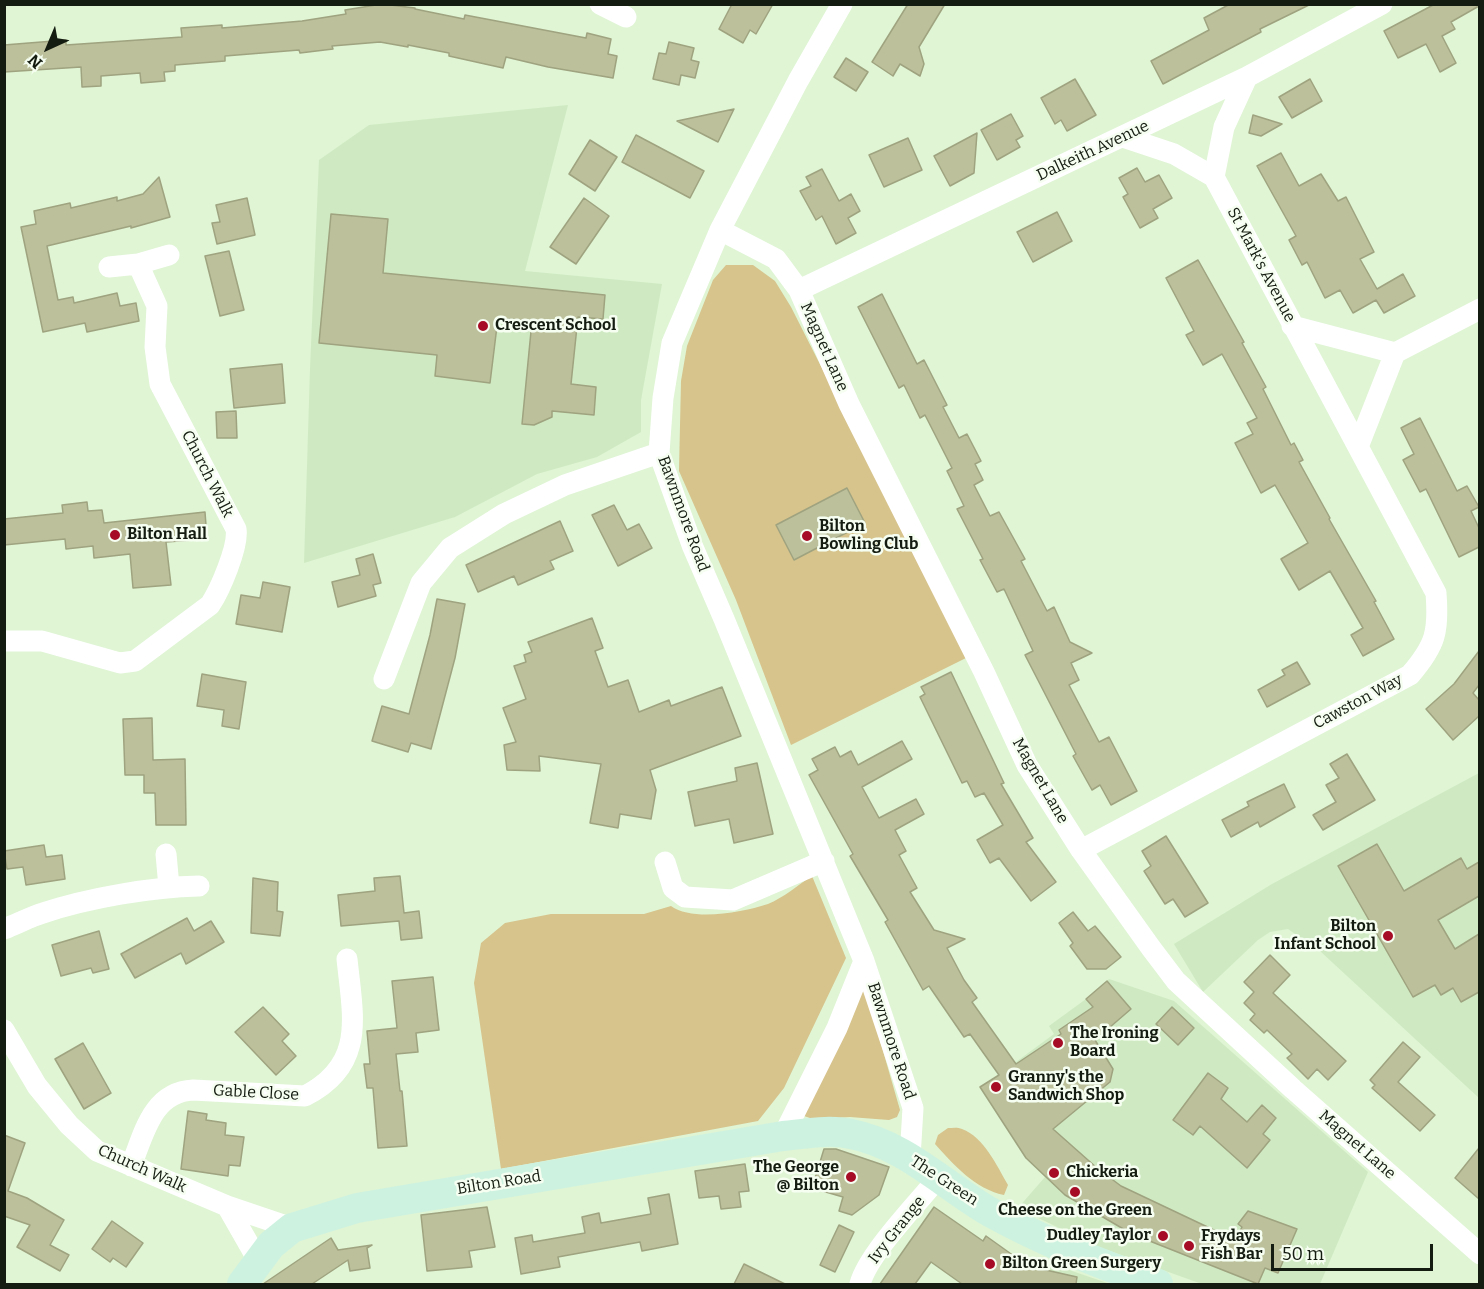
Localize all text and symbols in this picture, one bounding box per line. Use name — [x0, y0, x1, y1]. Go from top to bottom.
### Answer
north arrow — [18, 18, 78, 78]
text: N — [24, 50, 46, 72]
street label: Dalkeith Avenue — [1034, 117, 1152, 185]
street label: St Mark's Avenue — [1223, 204, 1299, 326]
street label: Magnet Lane — [796, 299, 852, 395]
place label: Crescent School — [495, 316, 616, 336]
marker: Crescent School — [476, 319, 490, 333]
street label: Church Walk — [177, 427, 237, 521]
street label: Bawnmore Road — [653, 453, 713, 575]
place label: Bilton Bowling Club — [819, 517, 918, 555]
place label: Bilton Hall — [127, 525, 207, 545]
marker: Bilton Hall — [108, 528, 122, 542]
marker: Bilton Bowling Club — [800, 529, 814, 543]
street label: Cawston Way — [1310, 670, 1406, 734]
street label: Magnet Lane — [1008, 735, 1072, 827]
place label: Bilton Infant School — [1274, 917, 1376, 955]
marker: Bilton Infant School — [1381, 929, 1395, 943]
street label: Bawnmore Road — [863, 980, 919, 1102]
place label: The Ironing Board — [1070, 1024, 1159, 1062]
marker: The Ironing Board — [1051, 1036, 1065, 1050]
place label: Granny's the Sandwich Shop — [1008, 1068, 1124, 1106]
marker: Granny's the Sandwich Shop — [989, 1080, 1003, 1094]
street label: Gable Close — [212, 1081, 300, 1105]
street label: Magnet Lane — [1315, 1106, 1399, 1184]
street label: Church Walk — [95, 1141, 189, 1197]
street label: The Green — [906, 1152, 982, 1210]
place label: The George @ Bilton — [753, 1158, 839, 1196]
place label: Chickeria — [1066, 1163, 1138, 1183]
marker: Chickeria — [1047, 1166, 1061, 1180]
street label: Bilton Road — [455, 1167, 543, 1199]
marker: The George @ Bilton — [844, 1170, 858, 1184]
marker: Cheese on the Green — [1068, 1185, 1082, 1199]
street label: Ivy Grange — [865, 1192, 929, 1268]
place label: Cheese on the Green — [998, 1201, 1152, 1221]
place label: Dudley Taylor — [1046, 1226, 1151, 1246]
place label: Frydays Fish Bar — [1201, 1227, 1262, 1265]
marker: Dudley Taylor — [1156, 1229, 1170, 1243]
scale bar — [1274, 1232, 1436, 1270]
marker: Frydays Fish Bar — [1182, 1239, 1196, 1253]
text: 50 m — [1282, 1243, 1324, 1265]
place label: Bilton Green Surgery — [1002, 1254, 1161, 1274]
marker: Bilton Green Surgery — [983, 1257, 997, 1271]

